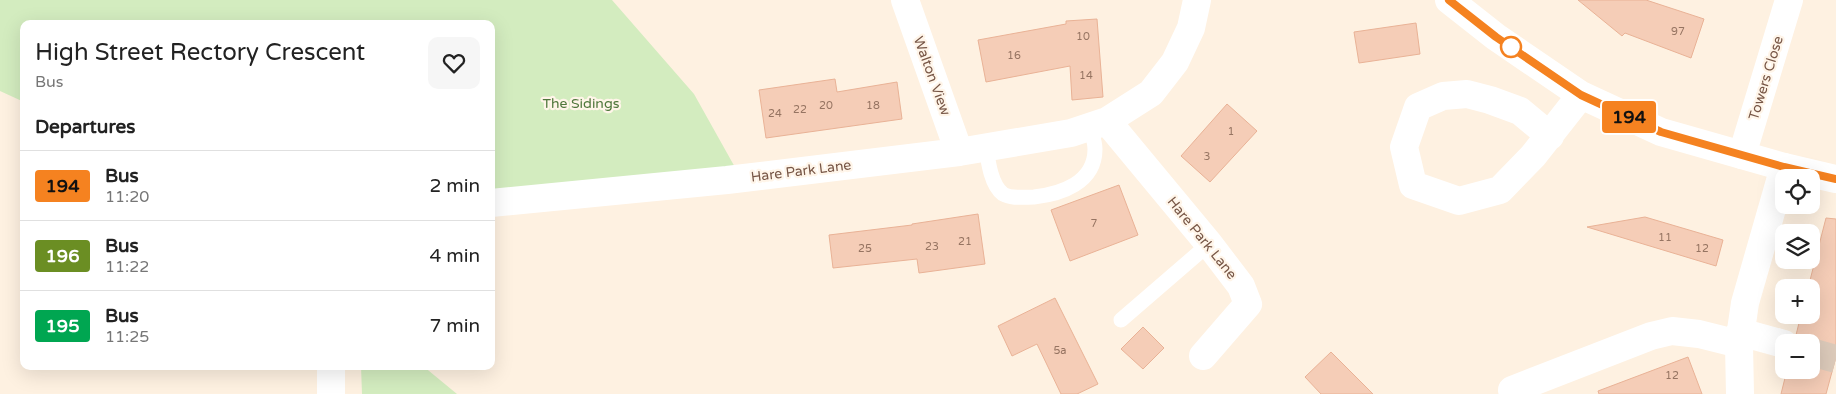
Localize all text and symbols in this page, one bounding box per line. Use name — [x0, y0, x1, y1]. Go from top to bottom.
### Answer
house number: 97 — [1671, 25, 1685, 38]
house number: 10 — [1076, 30, 1090, 43]
street label: Walton View — [910, 34, 954, 118]
street label: Towers Close — [1745, 34, 1787, 122]
unlabelled marker — [1500, 36, 1522, 58]
button: heart — [428, 37, 480, 89]
text: High Street Rectory Crescent — [35, 38, 365, 67]
house number: 16 — [1007, 49, 1021, 62]
house number: 14 — [1079, 69, 1093, 82]
text: Bus — [35, 72, 63, 92]
park label: The Sidings — [543, 95, 620, 112]
house number: 20 — [819, 99, 833, 112]
house number: 18 — [866, 99, 880, 112]
line badge: 194 — [1600, 101, 1658, 133]
house number: 22 — [793, 103, 807, 116]
text: 194 — [1612, 106, 1646, 128]
house number: 24 — [768, 107, 782, 120]
text: Departures — [35, 116, 135, 138]
house number: 1 — [1228, 125, 1234, 138]
house number: 3 — [1204, 150, 1211, 163]
street label: Hare Park Lane — [750, 156, 852, 186]
text: Bus — [105, 165, 139, 187]
map controls — [1775, 169, 1820, 379]
button: locate — [1775, 169, 1820, 214]
text: 194 — [46, 175, 79, 197]
text: 2 min — [429, 175, 480, 197]
text: 11:20 — [105, 187, 149, 207]
street label: Hare Park Lane — [1164, 193, 1240, 283]
house number: 7 — [1091, 217, 1098, 230]
button: layers — [1775, 224, 1820, 269]
house number: 11 — [1658, 231, 1672, 244]
text: Bus — [105, 235, 139, 257]
house number: 21 — [958, 235, 972, 248]
house number: 23 — [925, 240, 939, 253]
house number: 25 — [858, 242, 872, 255]
house number: 12 — [1695, 242, 1709, 255]
text: 196 — [46, 245, 79, 267]
text: 4 min — [429, 245, 480, 267]
text: 11:22 — [105, 257, 149, 277]
button: + — [1775, 279, 1820, 324]
text: Bus — [105, 305, 139, 327]
text: 195 — [46, 315, 79, 337]
text: 7 min — [429, 315, 480, 337]
text: 11:25 — [105, 327, 149, 347]
button: − — [1775, 334, 1820, 379]
house number: 5a — [1053, 344, 1067, 357]
house number: 12 — [1665, 369, 1679, 382]

